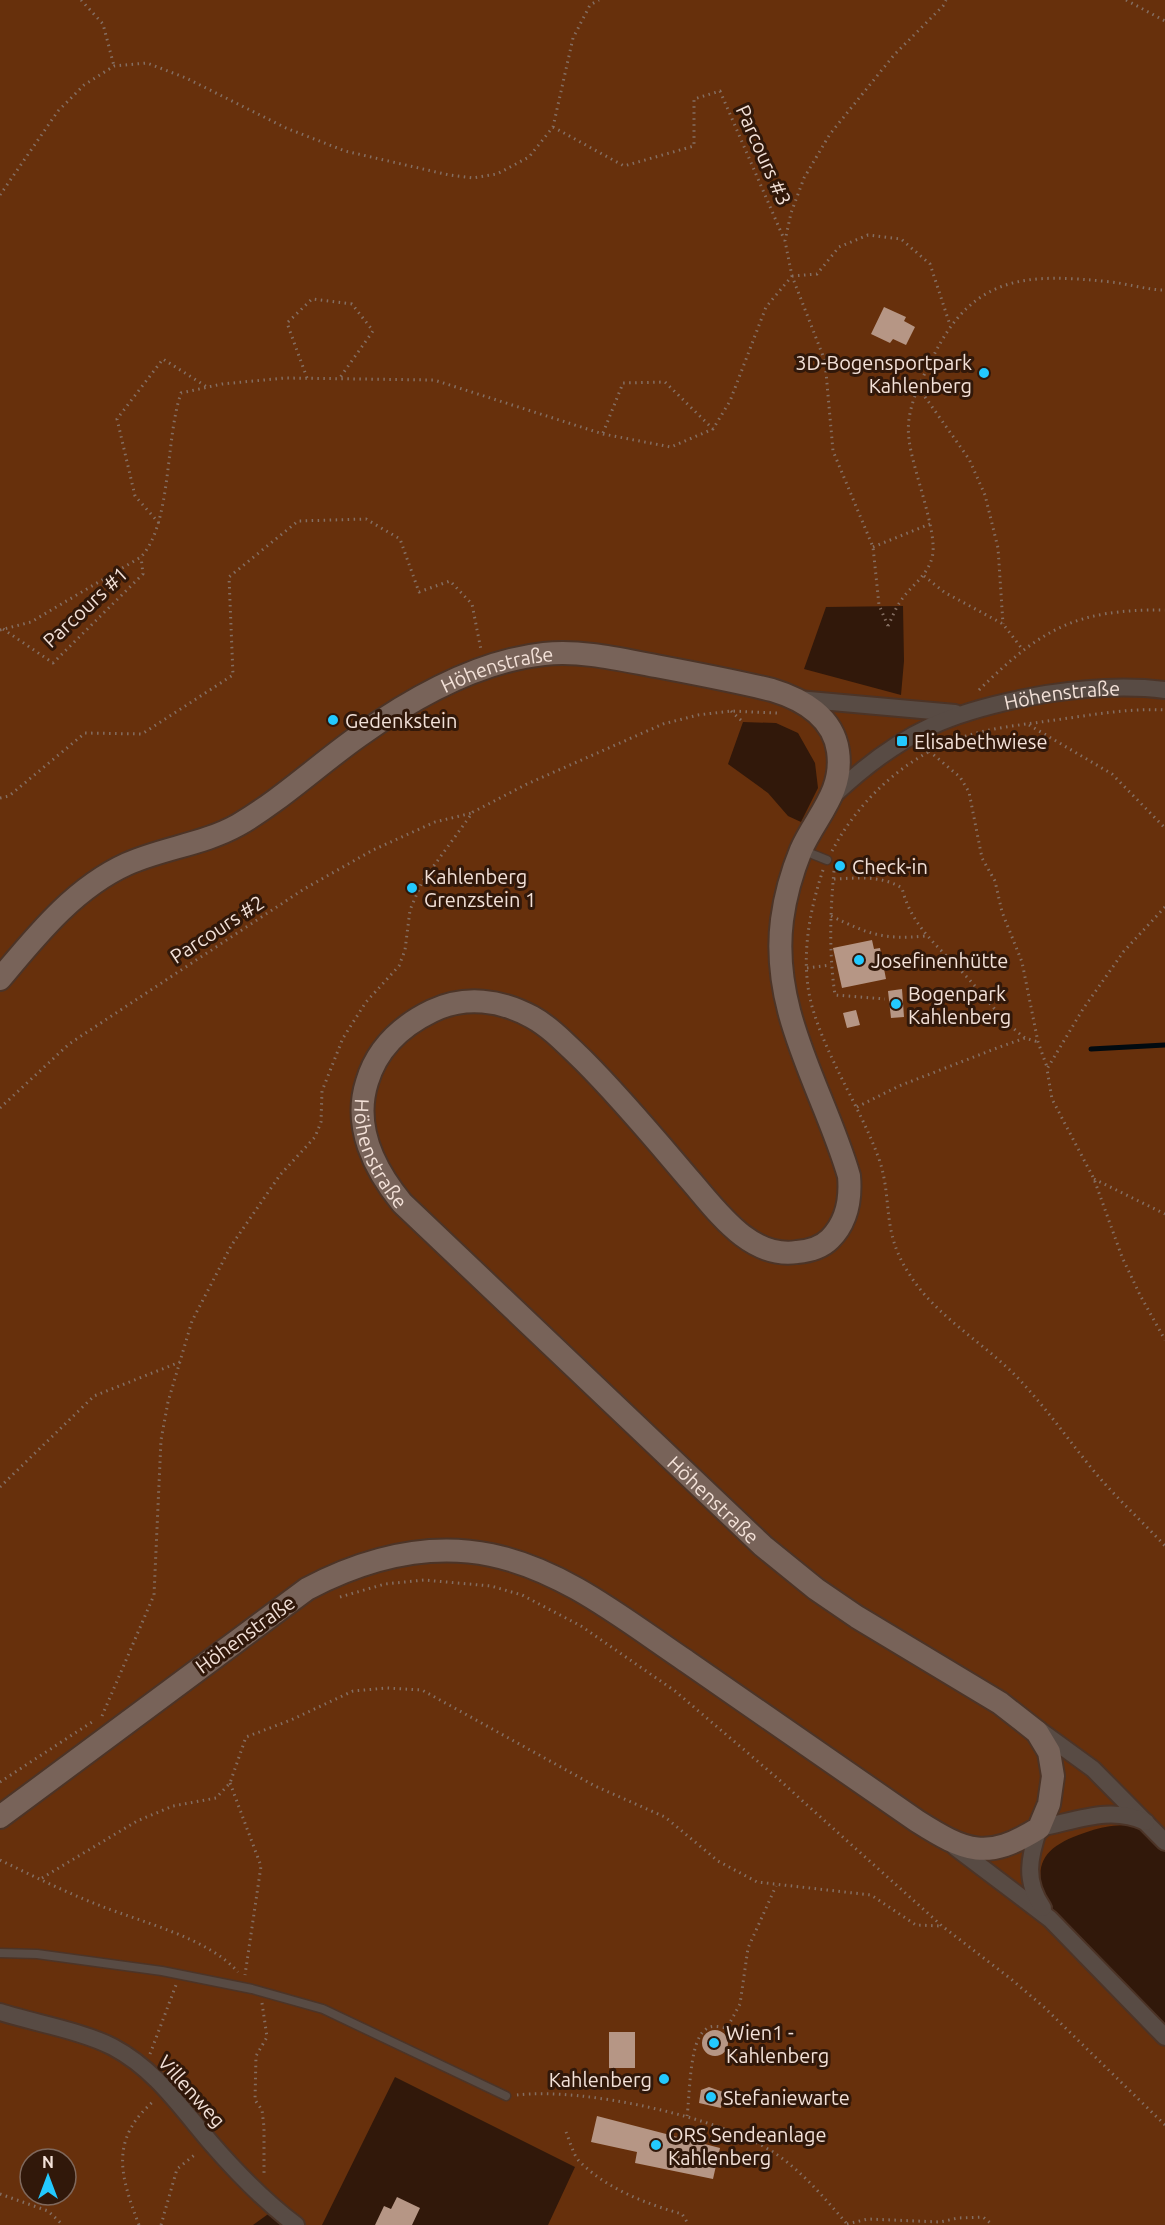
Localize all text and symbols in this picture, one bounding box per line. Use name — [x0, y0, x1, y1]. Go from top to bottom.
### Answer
street label: Parcours #3 — [732, 101, 796, 209]
place label: 3D-Bogensportpark Kahlenberg — [795, 351, 972, 397]
marker: 3D-Bogensportpark Kahlenberg — [977, 366, 991, 380]
street label: Parcours #1 — [38, 562, 132, 652]
street label: Höhenstraße — [437, 642, 554, 697]
street label: Höhenstraße — [1002, 676, 1120, 714]
place label: Gedenkstein — [345, 709, 457, 732]
marker: Gedenkstein — [326, 713, 340, 727]
place label: Elisabethwiese — [914, 730, 1047, 753]
marker: Elisabethwiese — [895, 734, 909, 748]
place label: Check-in — [852, 855, 928, 878]
marker: Check-in — [833, 859, 847, 873]
place label: Kahlenberg Grenzstein 1 — [424, 865, 536, 911]
marker: Kahlenberg Grenzstein 1 — [405, 881, 419, 895]
street label: Parcours #2 — [166, 890, 268, 968]
place label: Josefinenhütte — [871, 949, 1008, 972]
marker: Josefinenhütte — [852, 953, 866, 967]
place label: Bogenpark Kahlenberg — [908, 982, 1011, 1028]
marker: Bogenpark Kahlenberg — [889, 997, 903, 1011]
street label: Höhenstraße — [351, 1098, 413, 1212]
street label: Höhenstraße — [663, 1451, 764, 1548]
street label: Höhenstraße — [191, 1590, 299, 1678]
place label: Wien1 - Kahlenberg — [726, 2021, 829, 2067]
marker: Wien1 - Kahlenberg — [707, 2036, 721, 2050]
street label: Villenweg — [154, 2050, 230, 2132]
place label: Kahlenberg — [549, 2068, 652, 2091]
marker: Kahlenberg — [657, 2072, 671, 2086]
place label: Stefaniewarte — [723, 2086, 850, 2109]
marker: Stefaniewarte — [704, 2090, 718, 2104]
place label: ORS Sendeanlage Kahlenberg — [668, 2123, 827, 2169]
marker: ORS Sendeanlage Kahlenberg — [649, 2138, 663, 2152]
north arrow — [18, 2147, 78, 2207]
text: N — [42, 2153, 54, 2171]

